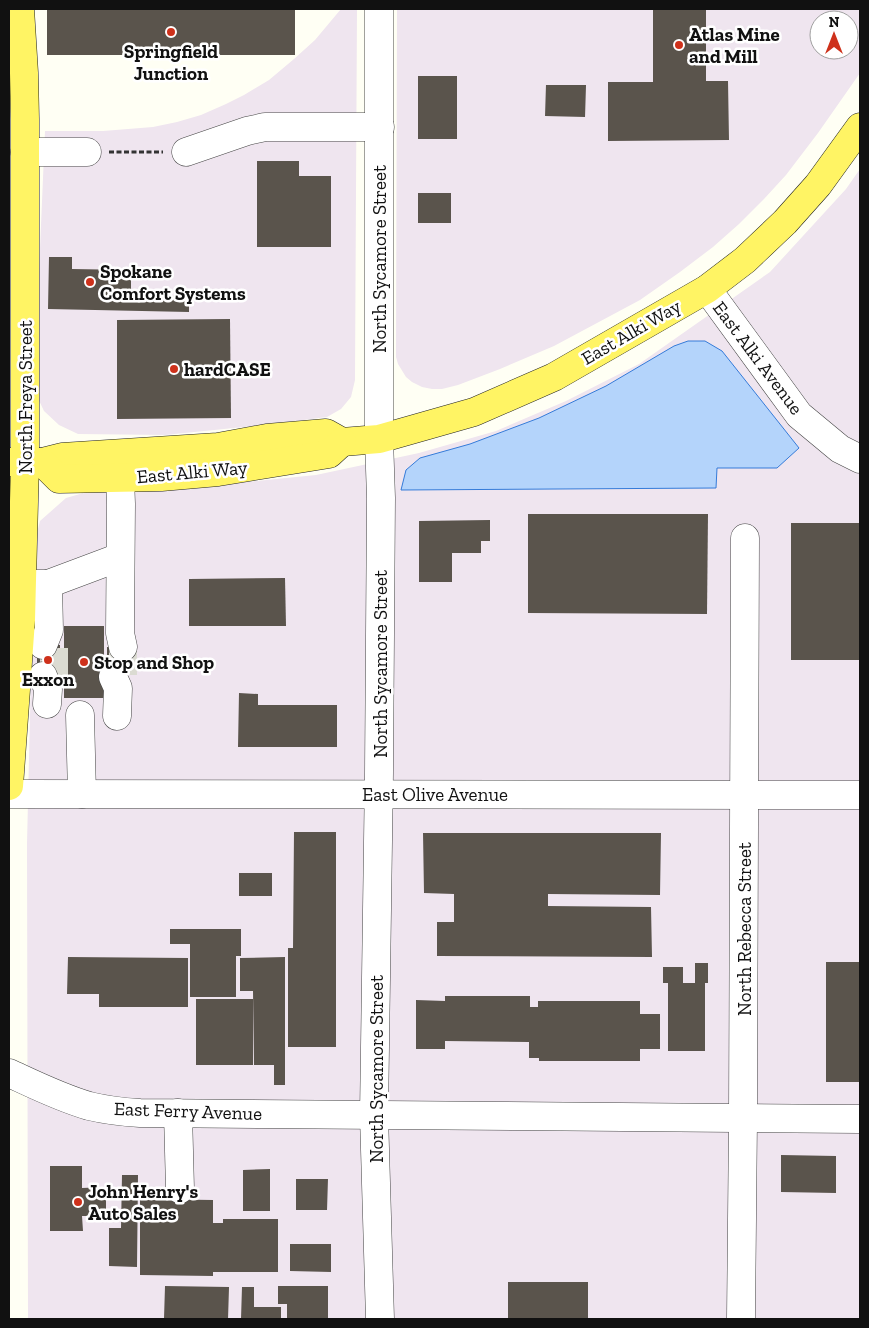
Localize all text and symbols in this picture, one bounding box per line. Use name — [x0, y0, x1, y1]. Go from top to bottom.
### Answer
north arrow — [809, 10, 859, 60]
text: N — [829, 14, 840, 31]
place label: Atlas Mine and Mill — [689, 23, 780, 68]
marker: Springfield Junction — [165, 26, 177, 38]
marker: Atlas Mine and Mill — [673, 39, 685, 51]
place label: Springfield Junction — [124, 40, 218, 85]
street label: North Sycamore Street — [368, 165, 391, 353]
place label: Spokane Comfort Systems — [100, 260, 246, 305]
marker: Spokane Comfort Systems — [84, 276, 96, 288]
street label: East Alki Way — [577, 294, 685, 370]
street label: East Alki Avenue — [708, 297, 808, 419]
street label: North Freya Street — [14, 320, 37, 474]
place label: hardCASE — [184, 358, 271, 381]
marker: hardCASE — [168, 363, 180, 375]
street label: East Alki Way — [136, 456, 249, 488]
street label: North Sycamore Street — [369, 570, 392, 758]
place label: Stop and Shop — [94, 651, 214, 674]
marker: Exxon — [42, 654, 54, 666]
marker: Stop and Shop — [78, 656, 90, 668]
place label: Exxon — [22, 668, 75, 691]
street label: East Olive Avenue — [362, 783, 508, 806]
street label: North Rebecca Street — [733, 842, 756, 1016]
street label: North Sycamore Street — [365, 975, 388, 1163]
street label: East Ferry Avenue — [113, 1097, 263, 1125]
place label: John Henry's Auto Sales — [88, 1180, 198, 1225]
marker: John Henry's Auto Sales — [72, 1196, 84, 1208]

